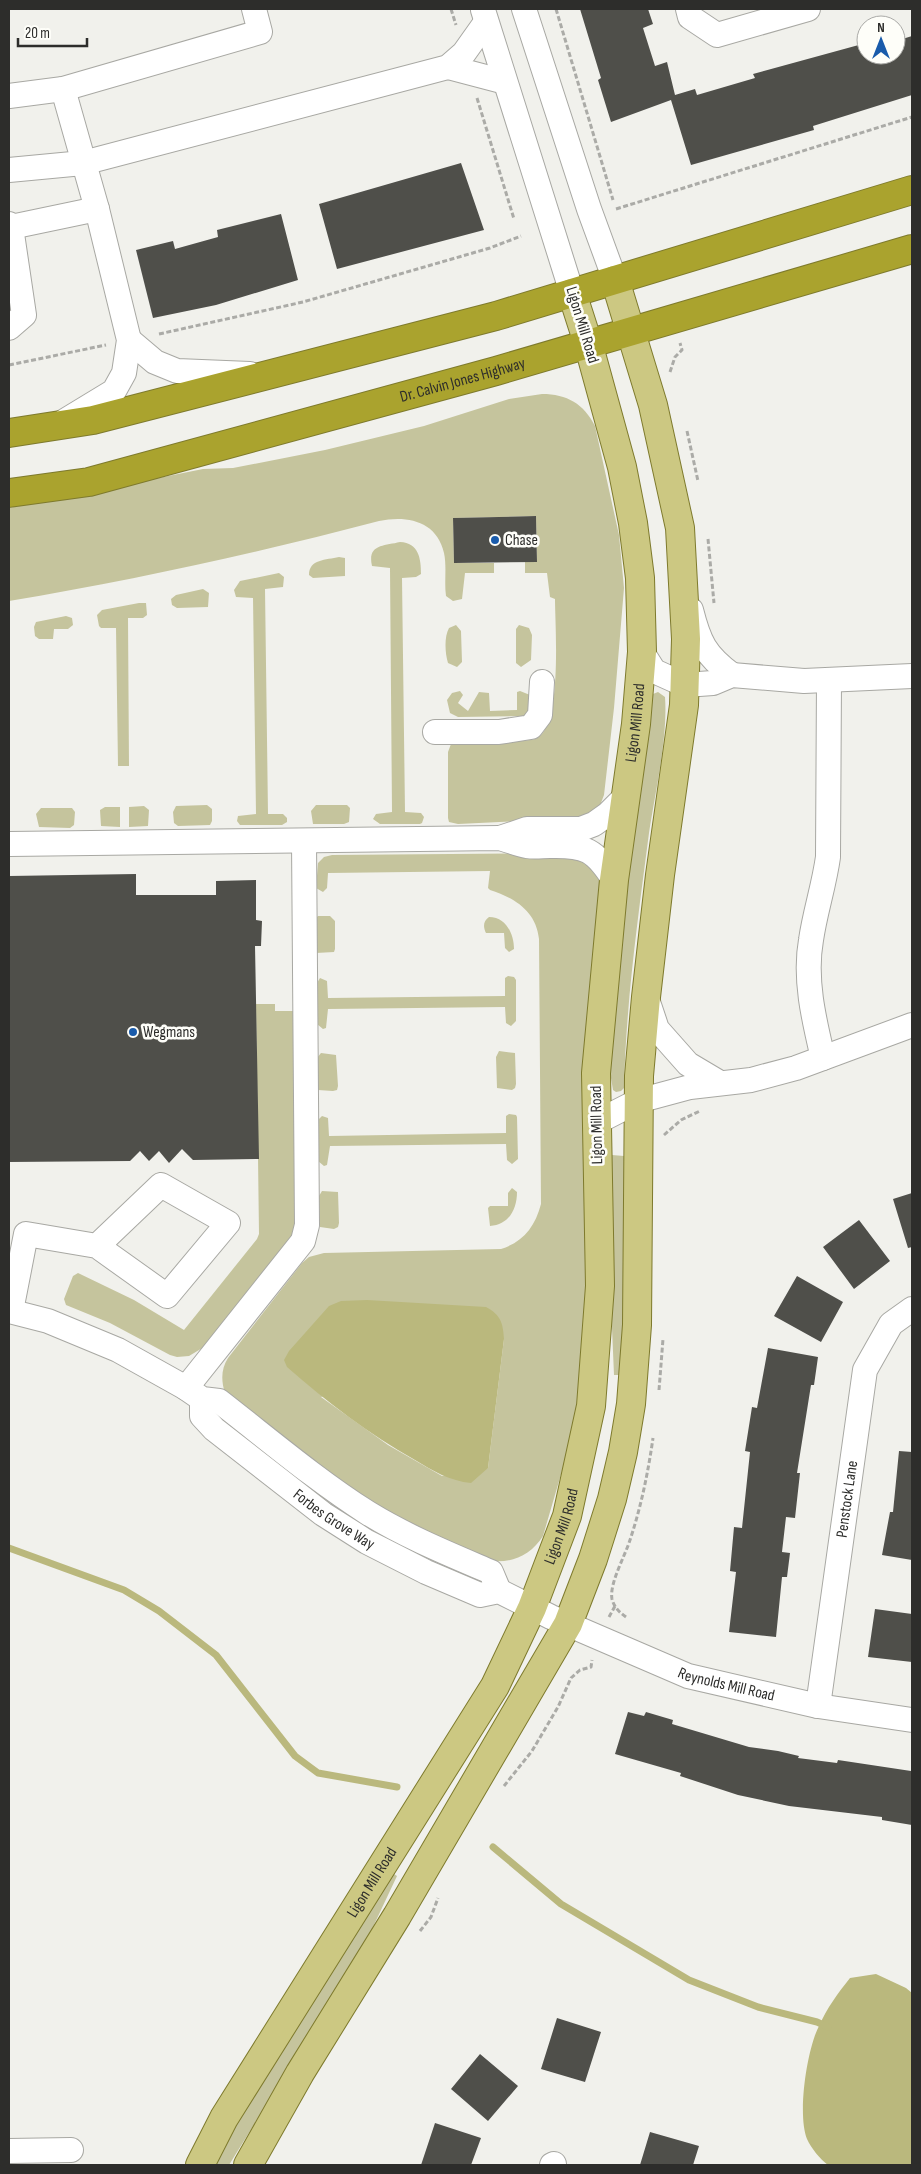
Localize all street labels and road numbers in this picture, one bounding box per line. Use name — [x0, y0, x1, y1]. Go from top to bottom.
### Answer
street label: Ligon Mill Road — [561, 285, 603, 365]
street label: Dr. Calvin Jones Highway — [398, 353, 527, 406]
street label: Ligon Mill Road — [621, 683, 649, 763]
street label: Ligon Mill Road — [587, 1085, 607, 1165]
street label: Penstock Lane — [832, 1459, 862, 1539]
street label: Forbes Grove Way — [289, 1485, 378, 1554]
street label: Ligon Mill Road — [540, 1487, 582, 1567]
street label: Reynolds Mill Road — [675, 1663, 777, 1705]
street label: Ligon Mill Road — [343, 1844, 401, 1921]

